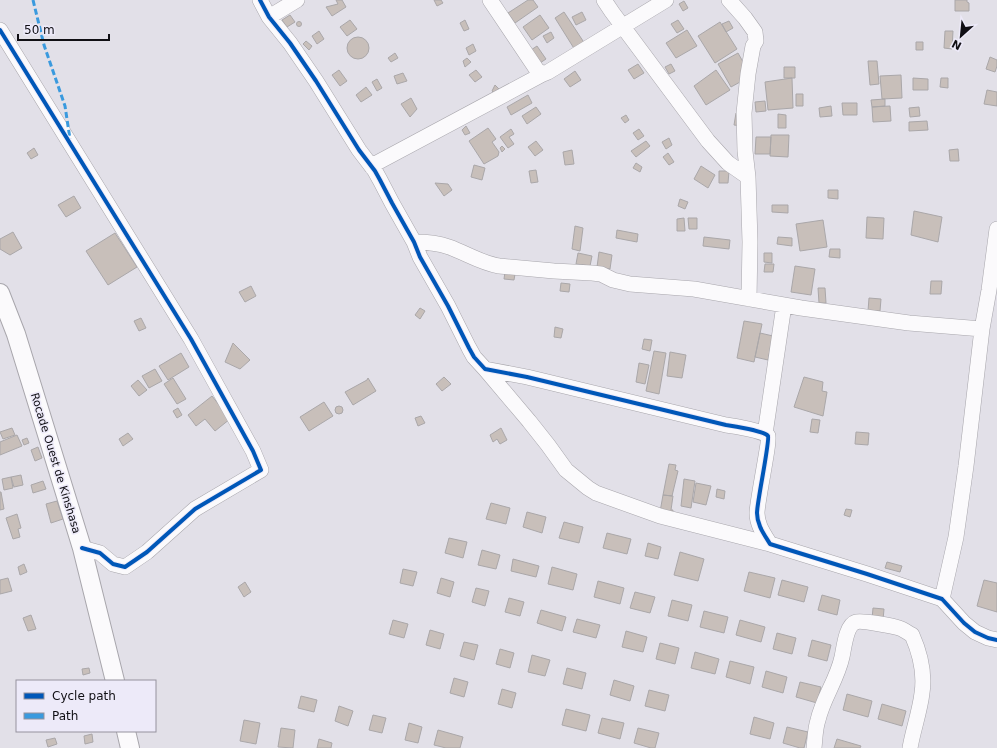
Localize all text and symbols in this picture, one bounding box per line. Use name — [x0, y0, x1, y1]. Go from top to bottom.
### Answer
scale bar — [18, 16, 109, 42]
north arrow — [941, 16, 981, 56]
text: 50 m — [24, 23, 55, 37]
text: N — [950, 37, 964, 52]
street label: Rocade Ouest de Kinshasa — [28, 391, 83, 535]
legend — [16, 680, 156, 732]
text: Cycle path — [52, 689, 116, 703]
text: Path — [52, 709, 78, 723]

